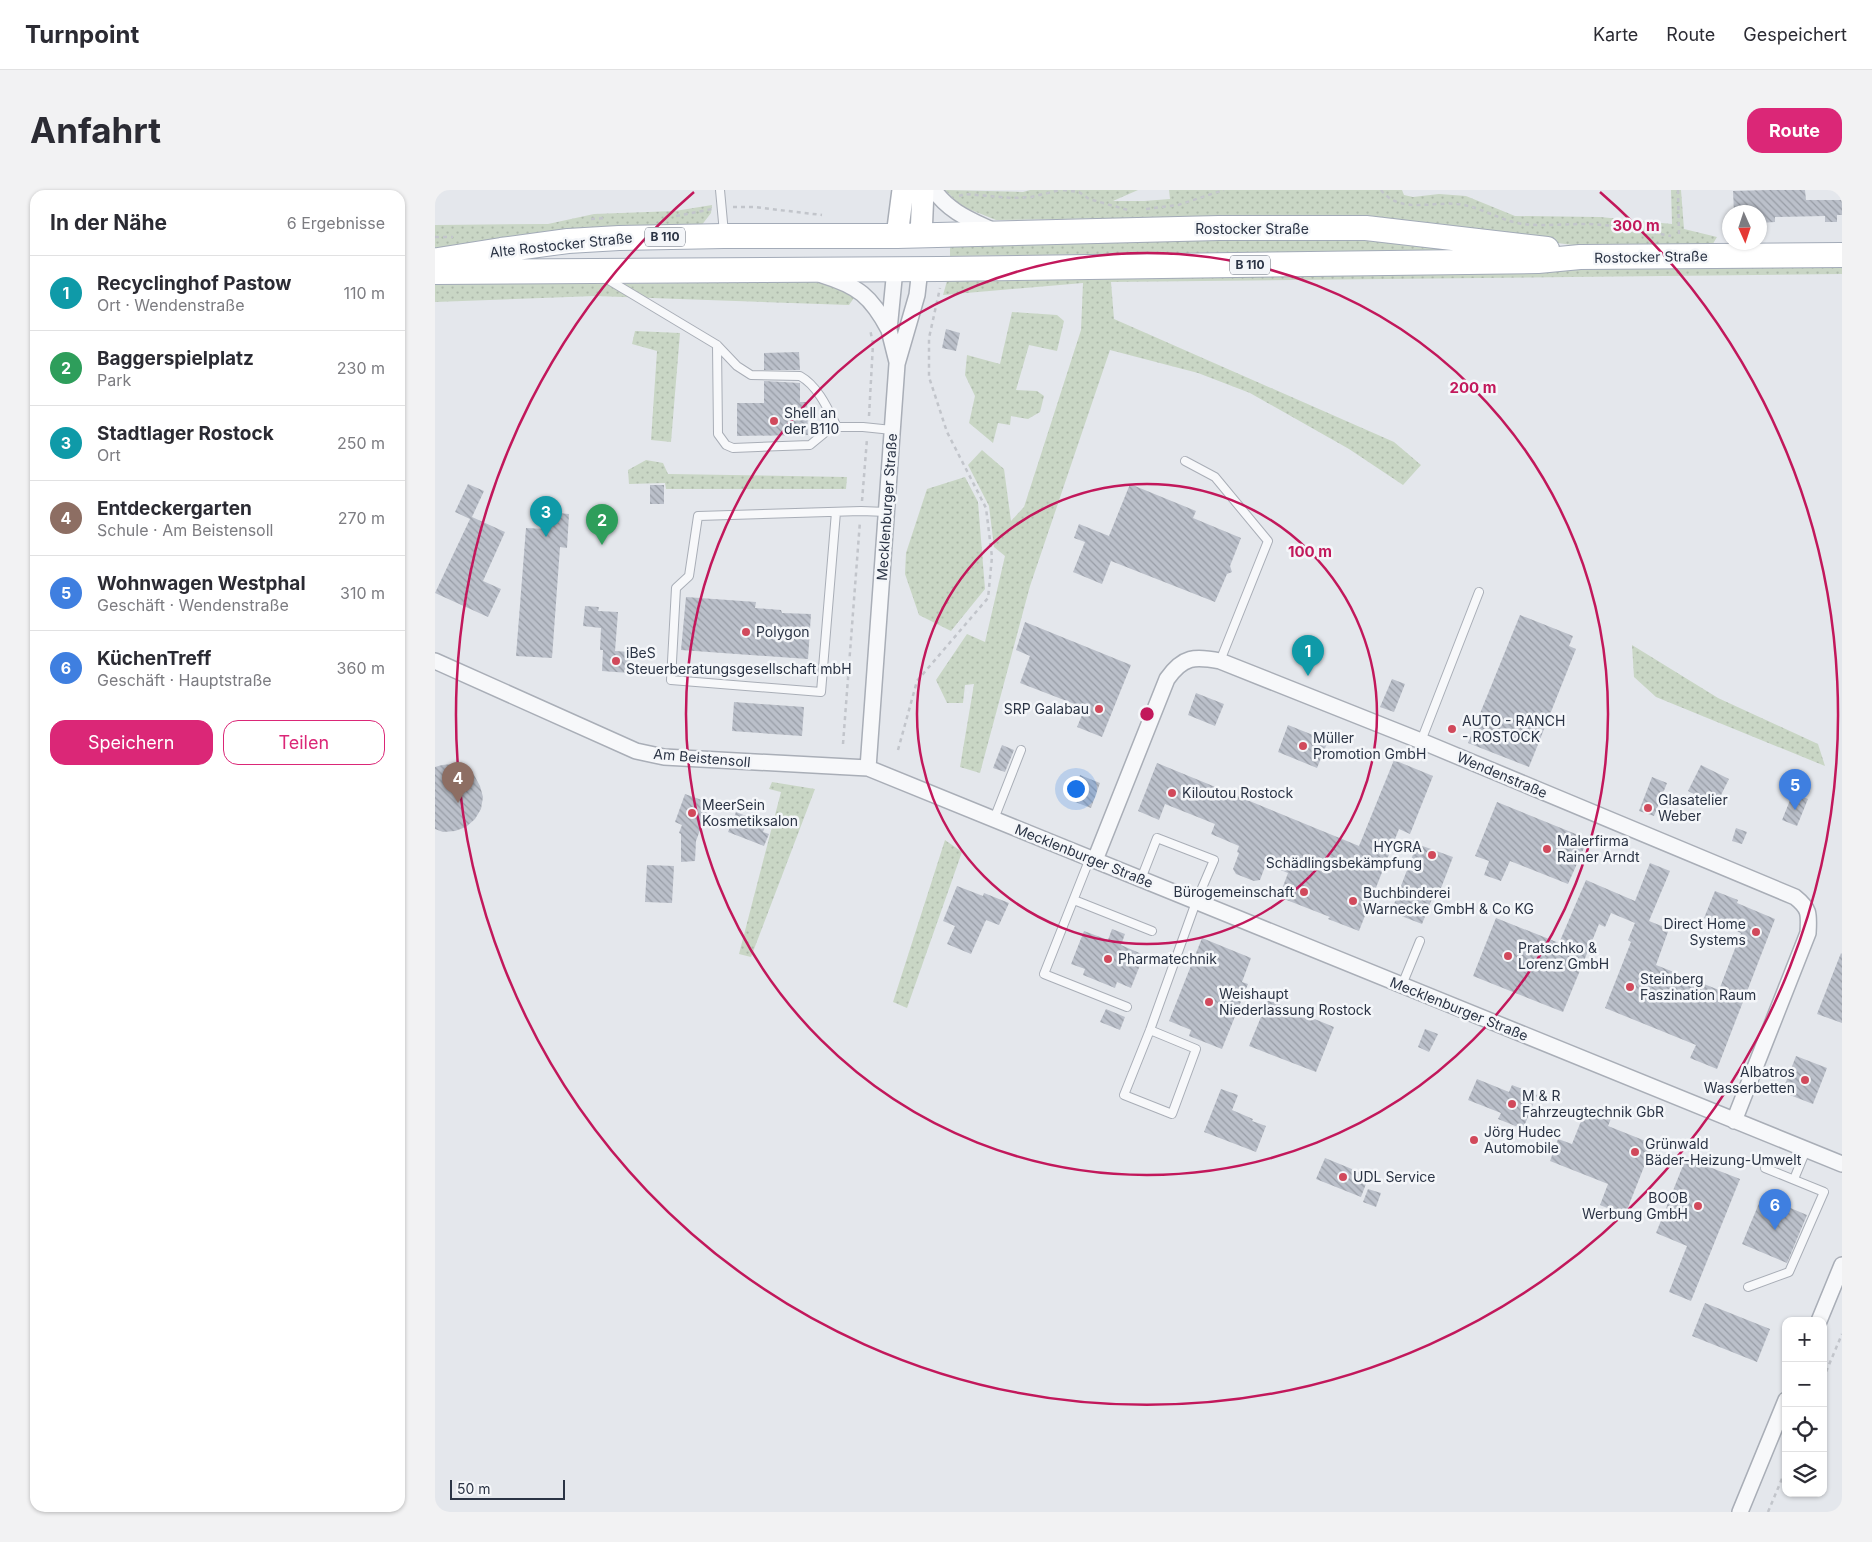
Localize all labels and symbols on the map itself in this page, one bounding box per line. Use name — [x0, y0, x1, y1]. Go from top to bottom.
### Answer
north arrow — [1722, 205, 1767, 250]
text: 300 m — [1612, 216, 1660, 235]
street label: Rostocker Straße — [1195, 220, 1309, 237]
road number: B 110 — [645, 228, 685, 246]
street label: Alte Rostocker Straße — [489, 229, 633, 260]
street label: Rostocker Straße — [1594, 247, 1708, 266]
road number: B 110 — [1230, 256, 1270, 274]
text: 200 m — [1450, 378, 1496, 397]
place label: Shell an der B110 — [784, 404, 839, 437]
marker: Shell an der B110 — [768, 415, 780, 427]
street label: Mecklenburger Straße — [873, 433, 900, 581]
pin: 3 — [530, 496, 562, 537]
pin: 2 — [586, 504, 618, 545]
text: 100 m — [1288, 542, 1332, 561]
place label: Polygon — [756, 623, 810, 640]
marker: Polygon — [740, 626, 752, 638]
pin: 1 — [1292, 635, 1324, 676]
place label: iBeS Steuerberatungsgesellschaft mbH — [626, 644, 852, 677]
marker: iBeS Steuerberatungsgesellschaft mbH — [610, 655, 622, 667]
place label: SRP Galabau — [1004, 700, 1089, 717]
marker: SRP Galabau — [1093, 703, 1105, 715]
centre of rings — [1138, 705, 1156, 723]
place label: AUTO - RANCH - ROSTOCK — [1462, 712, 1565, 745]
marker: AUTO - RANCH - ROSTOCK — [1446, 723, 1458, 735]
place label: Müller Promotion GmbH — [1313, 729, 1426, 762]
marker: Müller Promotion GmbH — [1297, 740, 1309, 752]
street label: Am Beistensoll — [653, 745, 751, 770]
street label: Wendenstraße — [1454, 748, 1550, 801]
pin: 4 — [442, 762, 474, 803]
pin: 5 — [1779, 769, 1811, 810]
your location — [1063, 776, 1089, 802]
place label: Kiloutou Rostock — [1182, 784, 1294, 801]
marker: Kiloutou Rostock — [1166, 787, 1178, 799]
place label: Glasatelier Weber — [1658, 791, 1728, 824]
place label: MeerSein Kosmetiksalon — [702, 796, 798, 829]
marker: Glasatelier Weber — [1642, 802, 1654, 814]
marker: MeerSein Kosmetiksalon — [686, 807, 698, 819]
street label: Mecklenburger Straße — [1013, 820, 1156, 891]
place label: Malerfirma Rainer Arndt — [1557, 832, 1640, 865]
place label: HYGRA Schädlingsbekämpfung — [1266, 838, 1422, 871]
marker: Malerfirma Rainer Arndt — [1541, 843, 1553, 855]
marker: HYGRA Schädlingsbekämpfung — [1426, 849, 1438, 861]
place label: Bürogemeinschaft — [1173, 883, 1294, 900]
place label: Buchbinderei Warnecke GmbH & Co KG — [1363, 884, 1534, 917]
marker: Bürogemeinschaft — [1298, 886, 1310, 898]
marker: Buchbinderei Warnecke GmbH & Co KG — [1347, 895, 1359, 907]
place label: Direct Home Systems — [1664, 915, 1746, 948]
marker: Direct Home Systems — [1750, 926, 1762, 938]
place label: Pratschko & Lorenz GmbH — [1518, 939, 1609, 972]
place label: Pharmatechnik — [1118, 950, 1217, 967]
marker: Pratschko & Lorenz GmbH — [1502, 950, 1514, 962]
marker: Pharmatechnik — [1102, 953, 1114, 965]
place label: Steinberg Faszination Raum — [1640, 970, 1756, 1003]
street label: Mecklenburger Straße — [1388, 973, 1531, 1044]
marker: Steinberg Faszination Raum — [1624, 981, 1636, 993]
place label: Weishaupt Niederlassung Rostock — [1219, 985, 1372, 1018]
marker: Weishaupt Niederlassung Rostock — [1203, 996, 1215, 1008]
place label: Albatros Wasserbetten — [1704, 1063, 1795, 1096]
marker: Albatros Wasserbetten — [1799, 1074, 1811, 1086]
place label: M & R Fahrzeugtechnik GbR — [1522, 1087, 1664, 1120]
marker: M & R Fahrzeugtechnik GbR — [1506, 1098, 1518, 1110]
place label: Jörg Hudec Automobile — [1484, 1123, 1561, 1156]
marker: Jörg Hudec Automobile — [1468, 1134, 1480, 1146]
place label: Grünwald Bäder-Heizung-Umwelt — [1645, 1135, 1802, 1168]
marker: Grünwald Bäder-Heizung-Umwelt — [1629, 1146, 1641, 1158]
place label: UDL Service — [1353, 1168, 1435, 1185]
marker: UDL Service — [1337, 1171, 1349, 1183]
place label: BOOB Werbung GmbH — [1582, 1189, 1688, 1222]
pin: 6 — [1759, 1189, 1791, 1230]
marker: BOOB Werbung GmbH — [1692, 1200, 1704, 1212]
scale bar — [450, 1477, 565, 1500]

